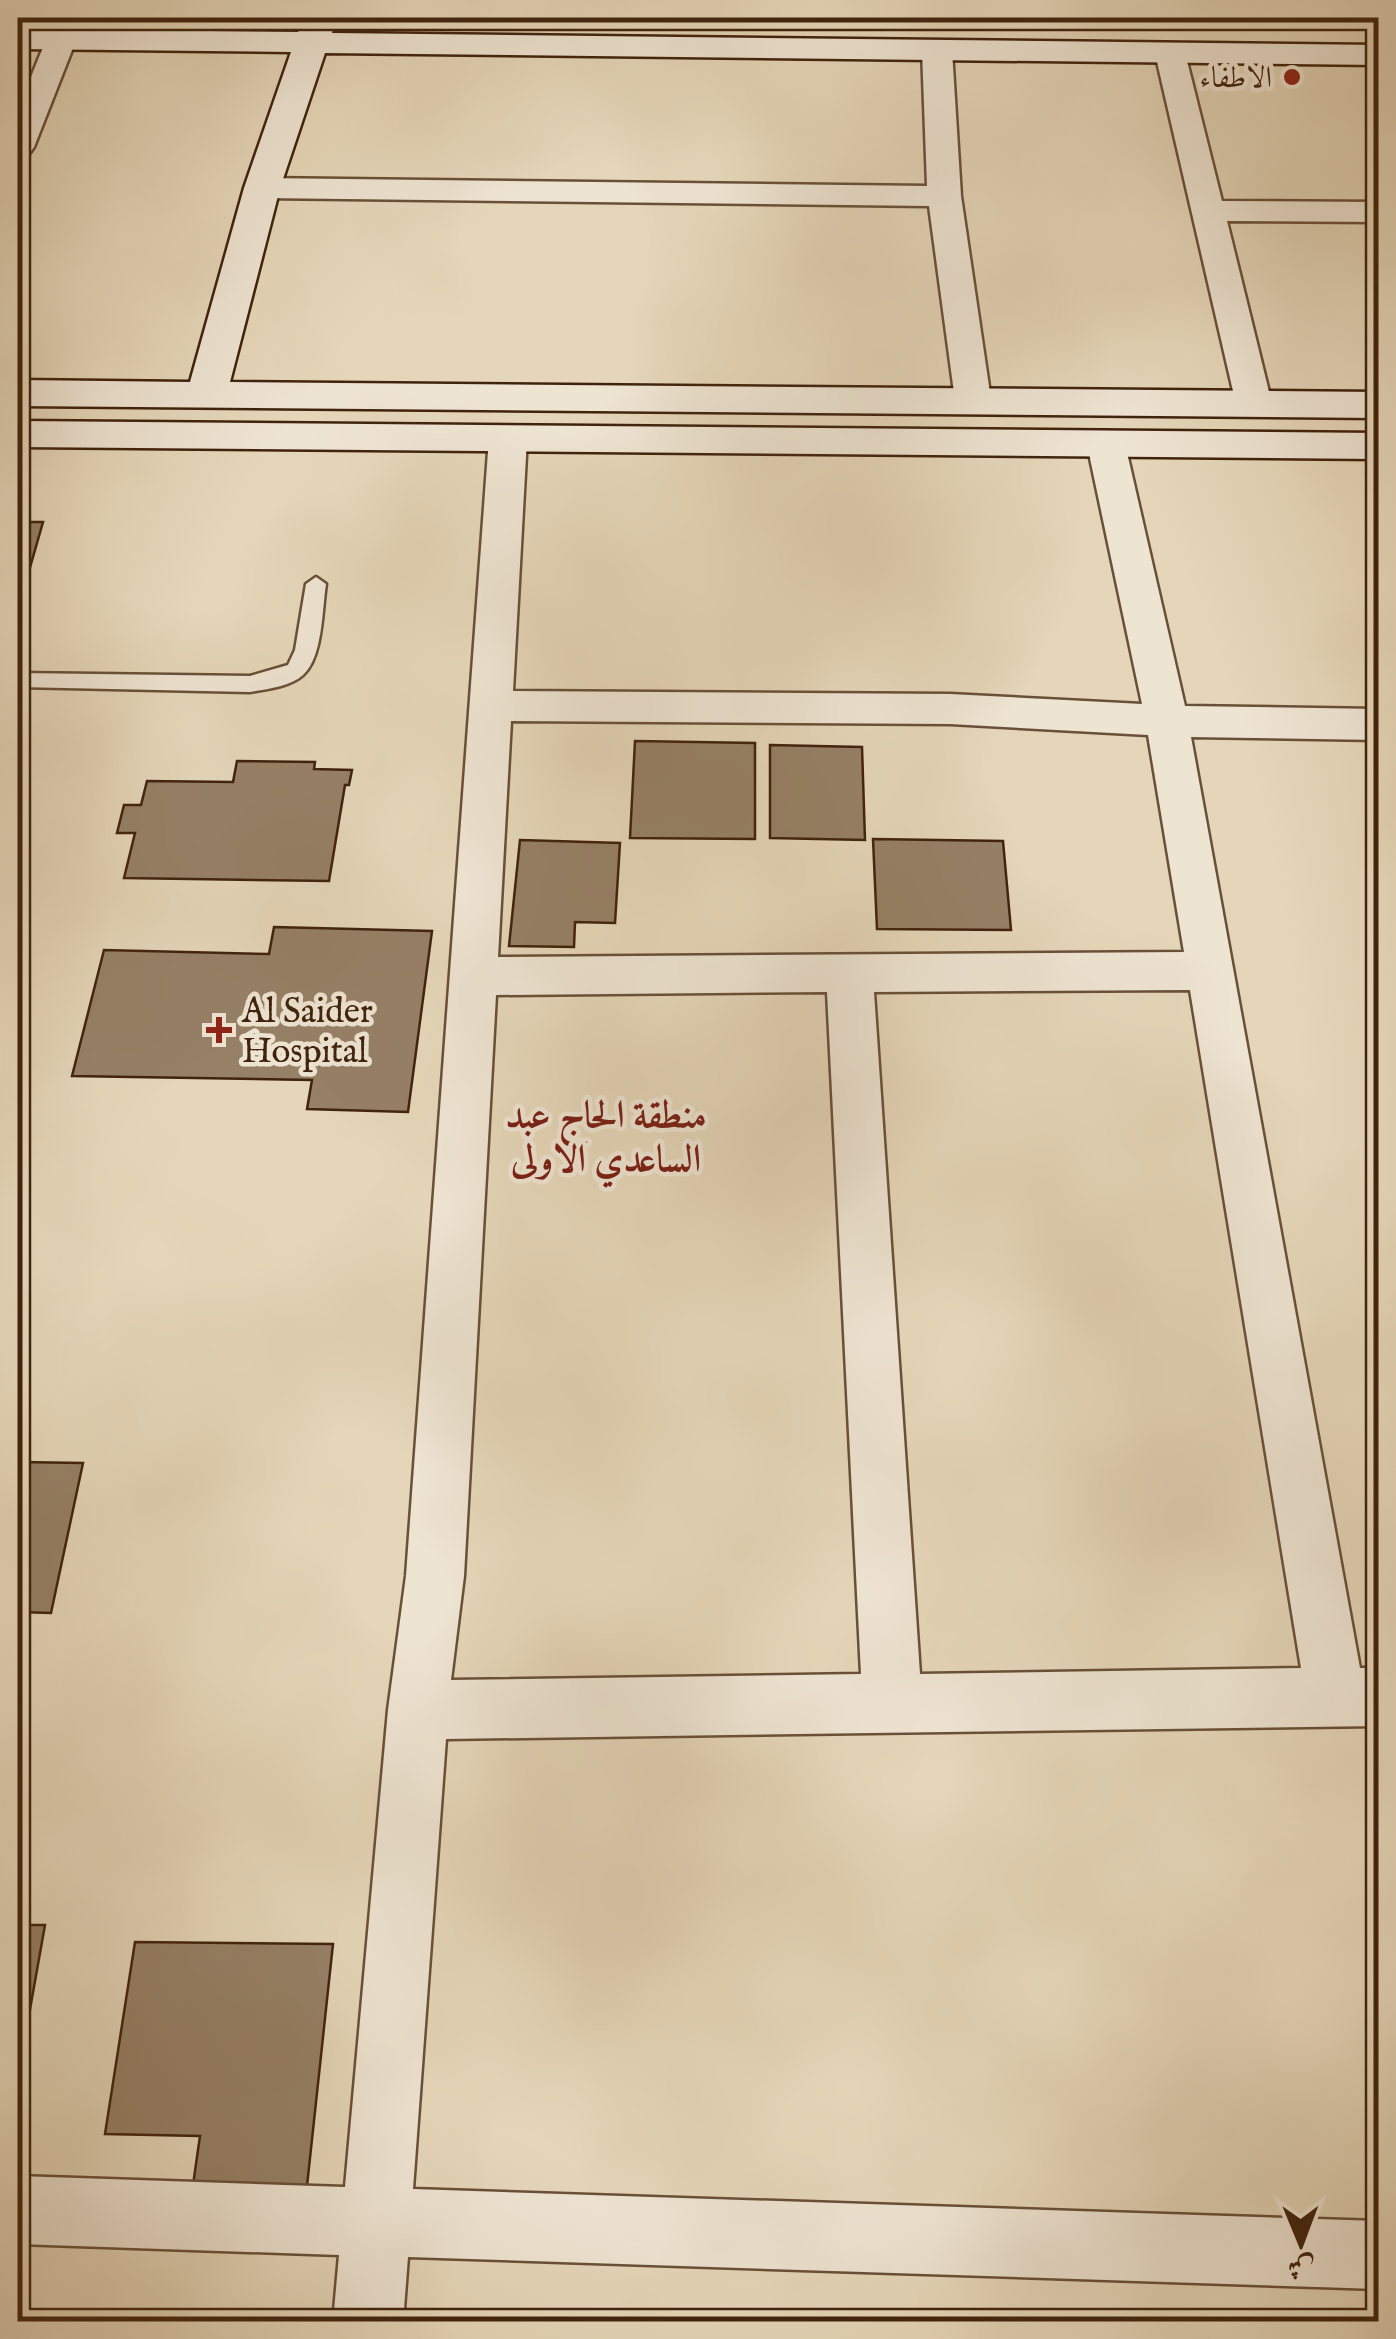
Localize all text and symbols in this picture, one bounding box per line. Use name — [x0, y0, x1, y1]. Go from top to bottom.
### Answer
place label: الاطفاء — [1200, 60, 1272, 98]
marker: الاطفاء — [1281, 66, 1303, 88]
place label: ِAl Saider Hospital — [241, 990, 373, 1075]
marker: ِAl Saider Hospital — [206, 1017, 232, 1043]
district label: منطقة الحاج عبد الساعدي الاولى — [505, 1093, 707, 1188]
north arrow — [1251, 2194, 1351, 2294]
text: ش — [1287, 2249, 1316, 2284]

